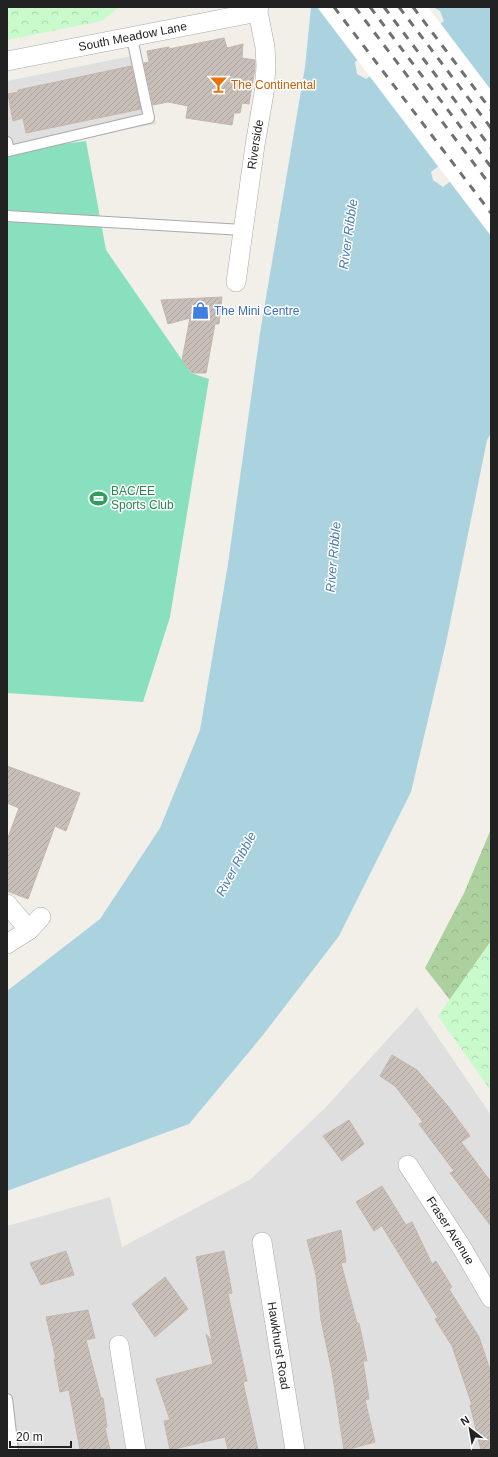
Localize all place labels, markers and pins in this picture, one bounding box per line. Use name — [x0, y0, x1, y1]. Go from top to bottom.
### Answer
bar icon: The Continental — [208, 75, 228, 95]
place label: The Continental — [231, 78, 316, 92]
shop icon: The Mini Centre — [191, 301, 211, 321]
place label: The Mini Centre — [214, 304, 300, 318]
place label: BAC/EE Sports Club — [111, 484, 174, 512]
sports icon: BAC/EE Sports Club — [88, 488, 108, 508]

